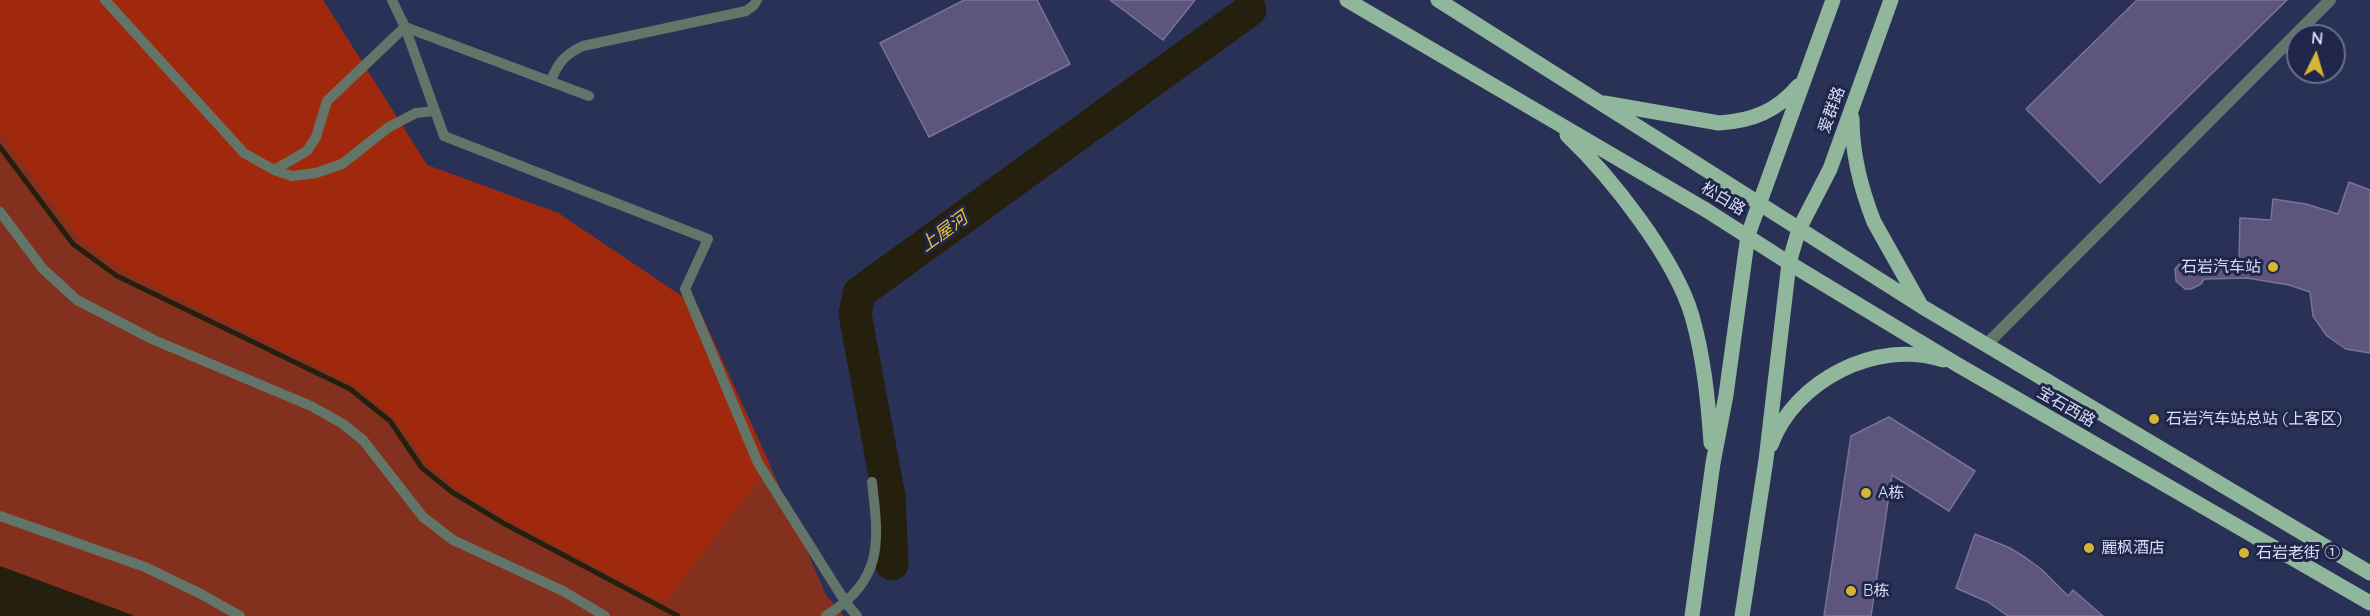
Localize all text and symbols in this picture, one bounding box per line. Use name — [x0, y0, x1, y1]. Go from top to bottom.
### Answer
north arrow — [2286, 24, 2346, 84]
text: N — [2311, 28, 2324, 49]
street label: 爱群路 — [1815, 84, 1849, 136]
street label: 松白路 — [1697, 178, 1749, 220]
water label: 上屋河 — [916, 207, 972, 257]
place label: 石岩汽车站 — [2181, 257, 2261, 277]
marker: 石岩汽车站 — [2266, 260, 2280, 274]
street label: 宝石西路 — [2033, 383, 2099, 431]
place label: 石岩汽车站总站 (上客区) — [2166, 409, 2342, 429]
marker: 石岩汽车站总站 (上客区) — [2147, 412, 2161, 426]
place label: A栋 — [1878, 483, 1904, 503]
marker: A栋 — [1859, 486, 1873, 500]
place label: 麗枫酒店 — [2101, 538, 2165, 558]
marker: 麗枫酒店 — [2082, 541, 2096, 555]
place label: 石岩老街 ① — [2256, 543, 2340, 563]
marker: 石岩老街 ① — [2237, 546, 2251, 560]
place label: B栋 — [1863, 581, 1889, 601]
marker: B栋 — [1844, 584, 1858, 598]

